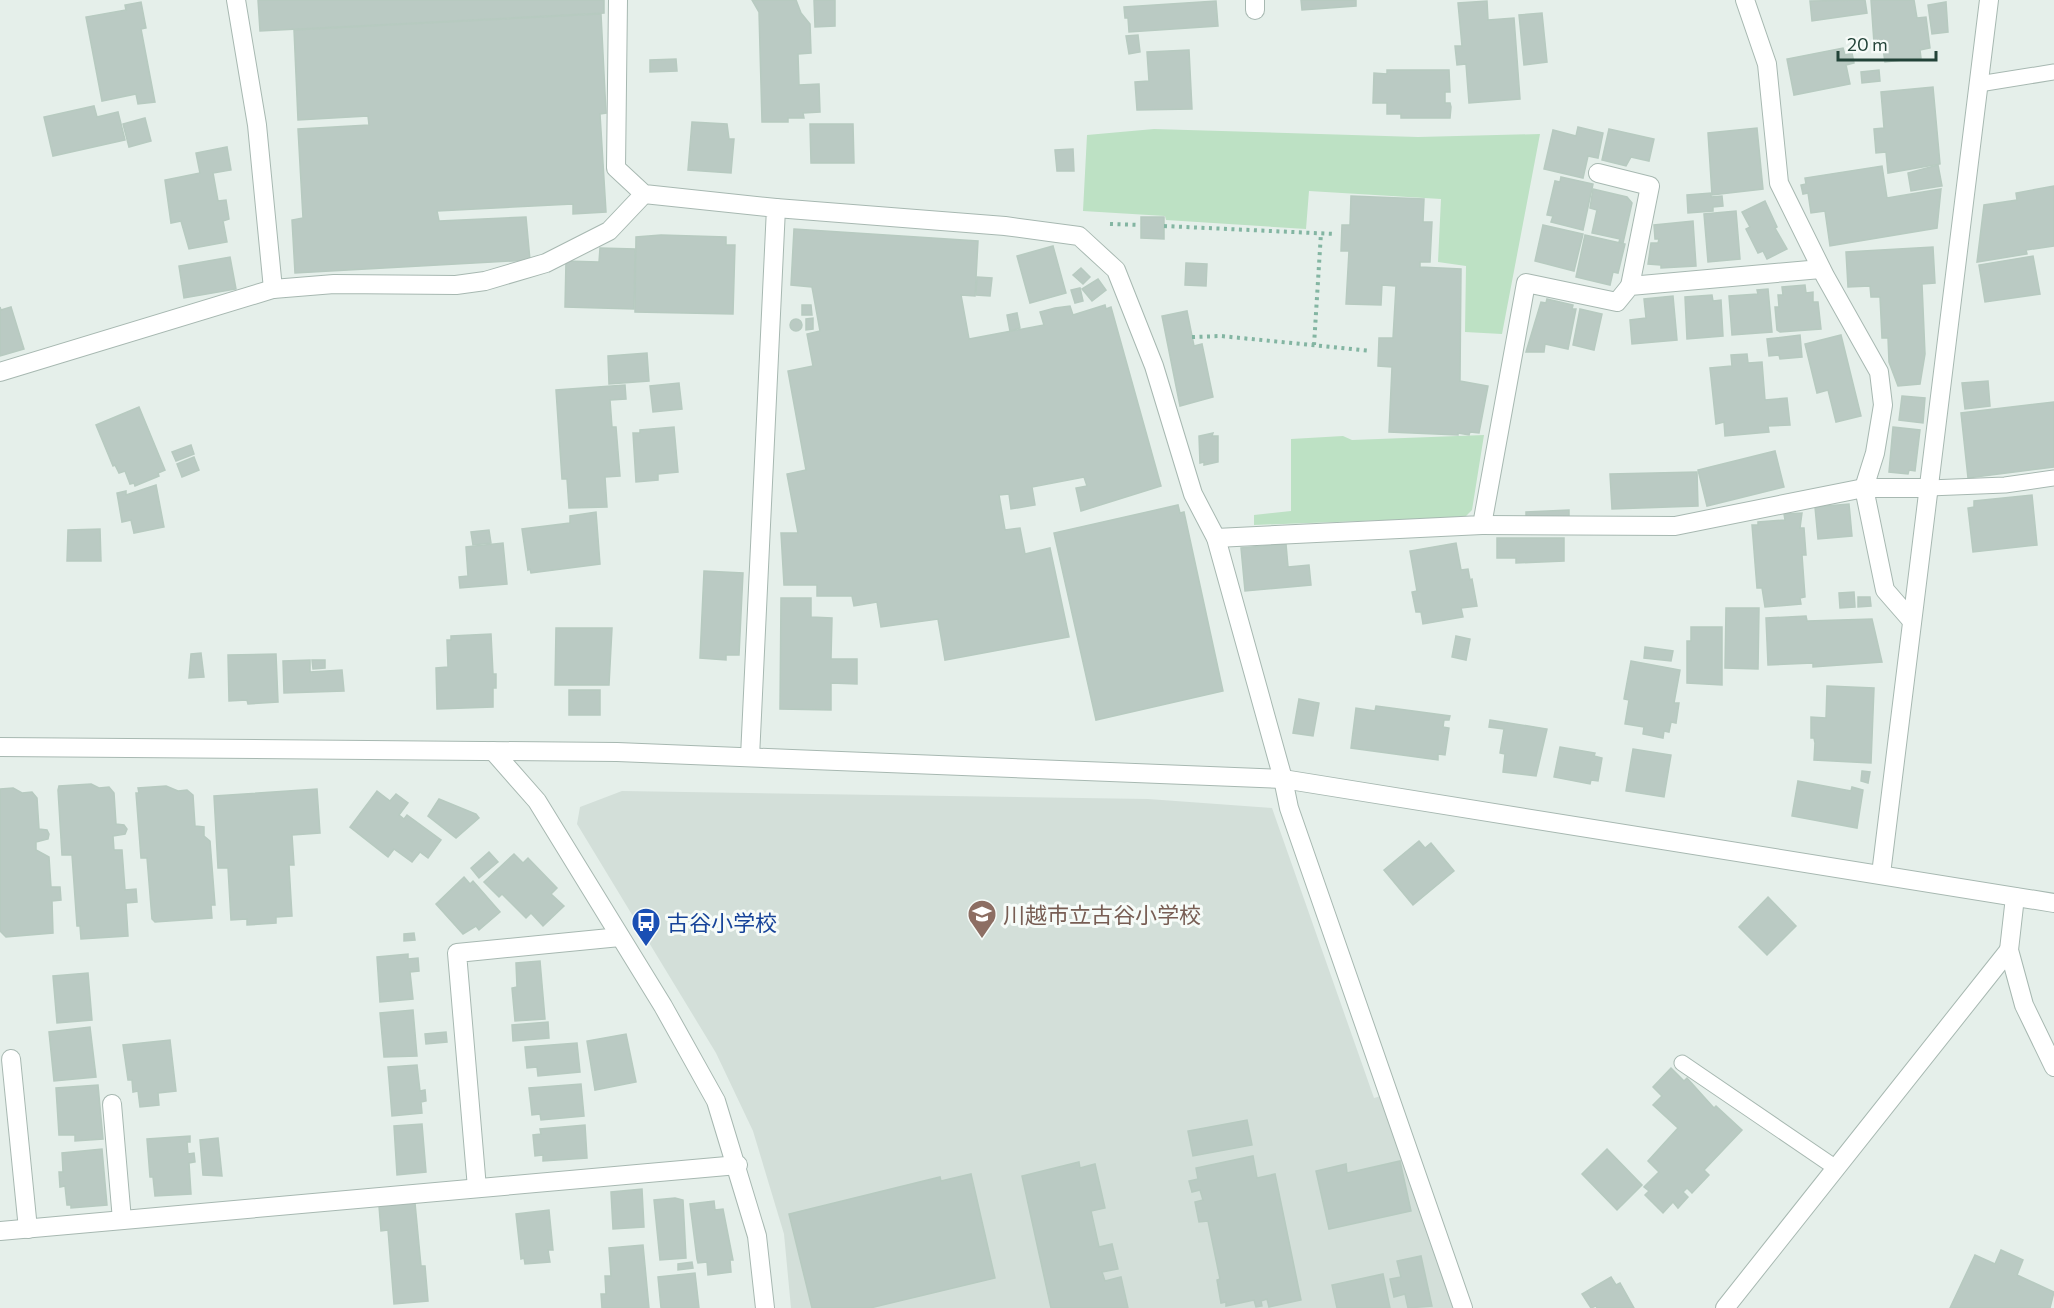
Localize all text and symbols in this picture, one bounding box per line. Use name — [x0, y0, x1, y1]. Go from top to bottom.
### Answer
scale bar — [1838, 24, 1936, 62]
text: 20 m — [1847, 33, 1888, 55]
school or university icon: 川越市立古谷小学校 — [966, 898, 998, 940]
place label: 川越市立古谷小学校 — [1003, 901, 1201, 928]
bus stop icon: 古谷小学校 — [630, 906, 662, 948]
place label: 古谷小学校 — [667, 909, 777, 936]

